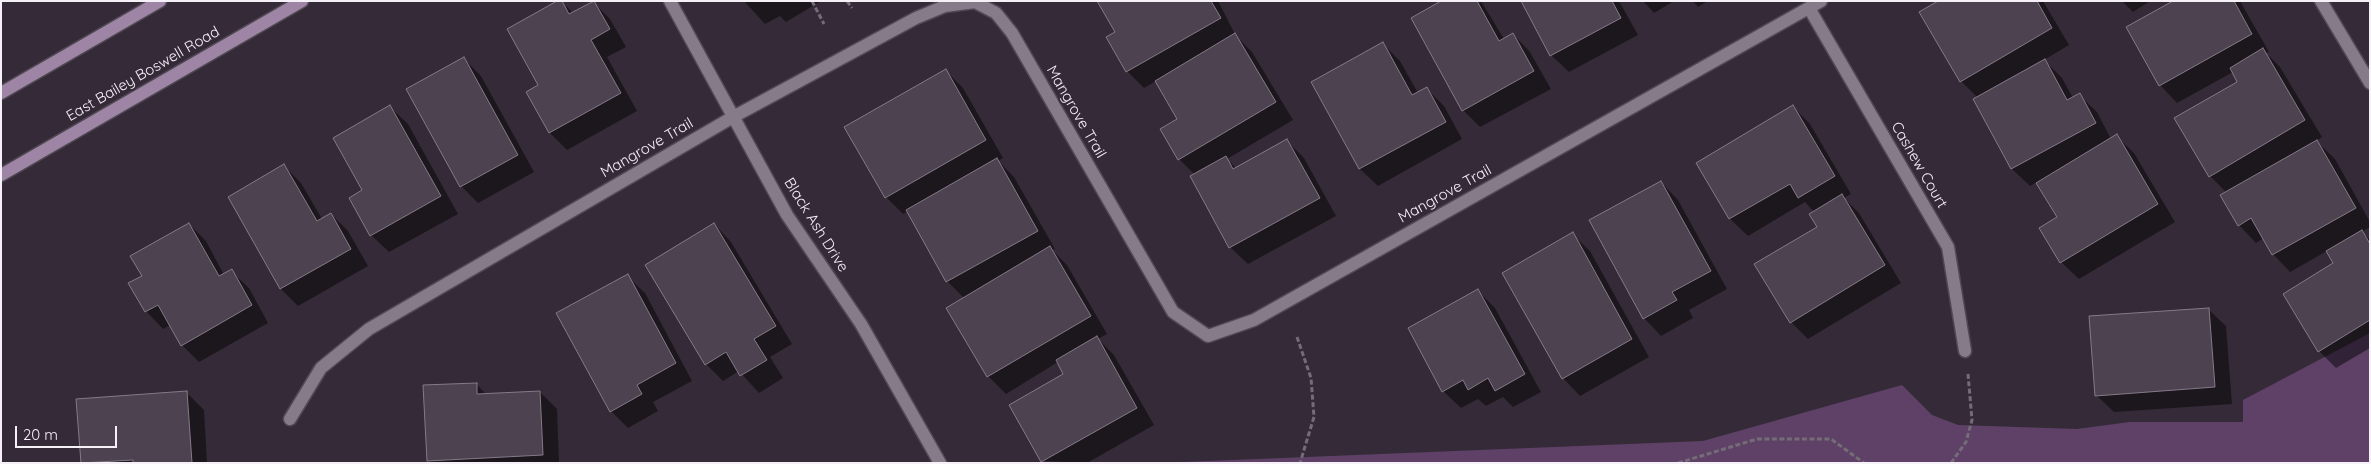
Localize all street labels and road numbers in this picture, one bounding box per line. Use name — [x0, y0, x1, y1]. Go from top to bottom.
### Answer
street label: East Bailey Boswell Road — [63, 23, 223, 125]
street label: Mangrove Trail — [1042, 63, 1110, 161]
street label: Mangrove Trail — [598, 114, 696, 182]
street label: Cashew Court — [1887, 119, 1951, 211]
street label: Mangrove Trail — [1395, 161, 1495, 227]
street label: Black Ash Drive — [780, 175, 852, 275]

